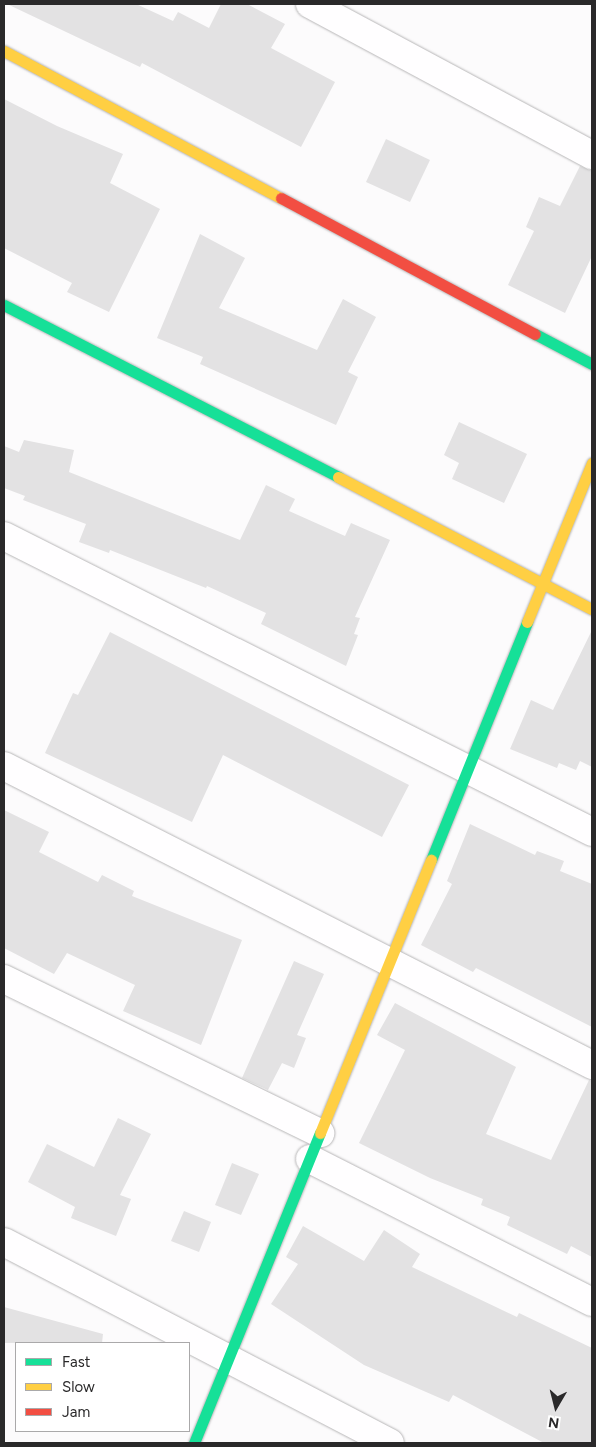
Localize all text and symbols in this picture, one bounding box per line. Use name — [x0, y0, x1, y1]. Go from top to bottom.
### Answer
legend — [15, 1342, 190, 1432]
text: Fast — [62, 1353, 90, 1371]
text: Slow — [62, 1378, 95, 1396]
north arrow — [531, 1382, 581, 1432]
text: Jam — [62, 1403, 90, 1421]
text: N — [547, 1413, 560, 1432]

